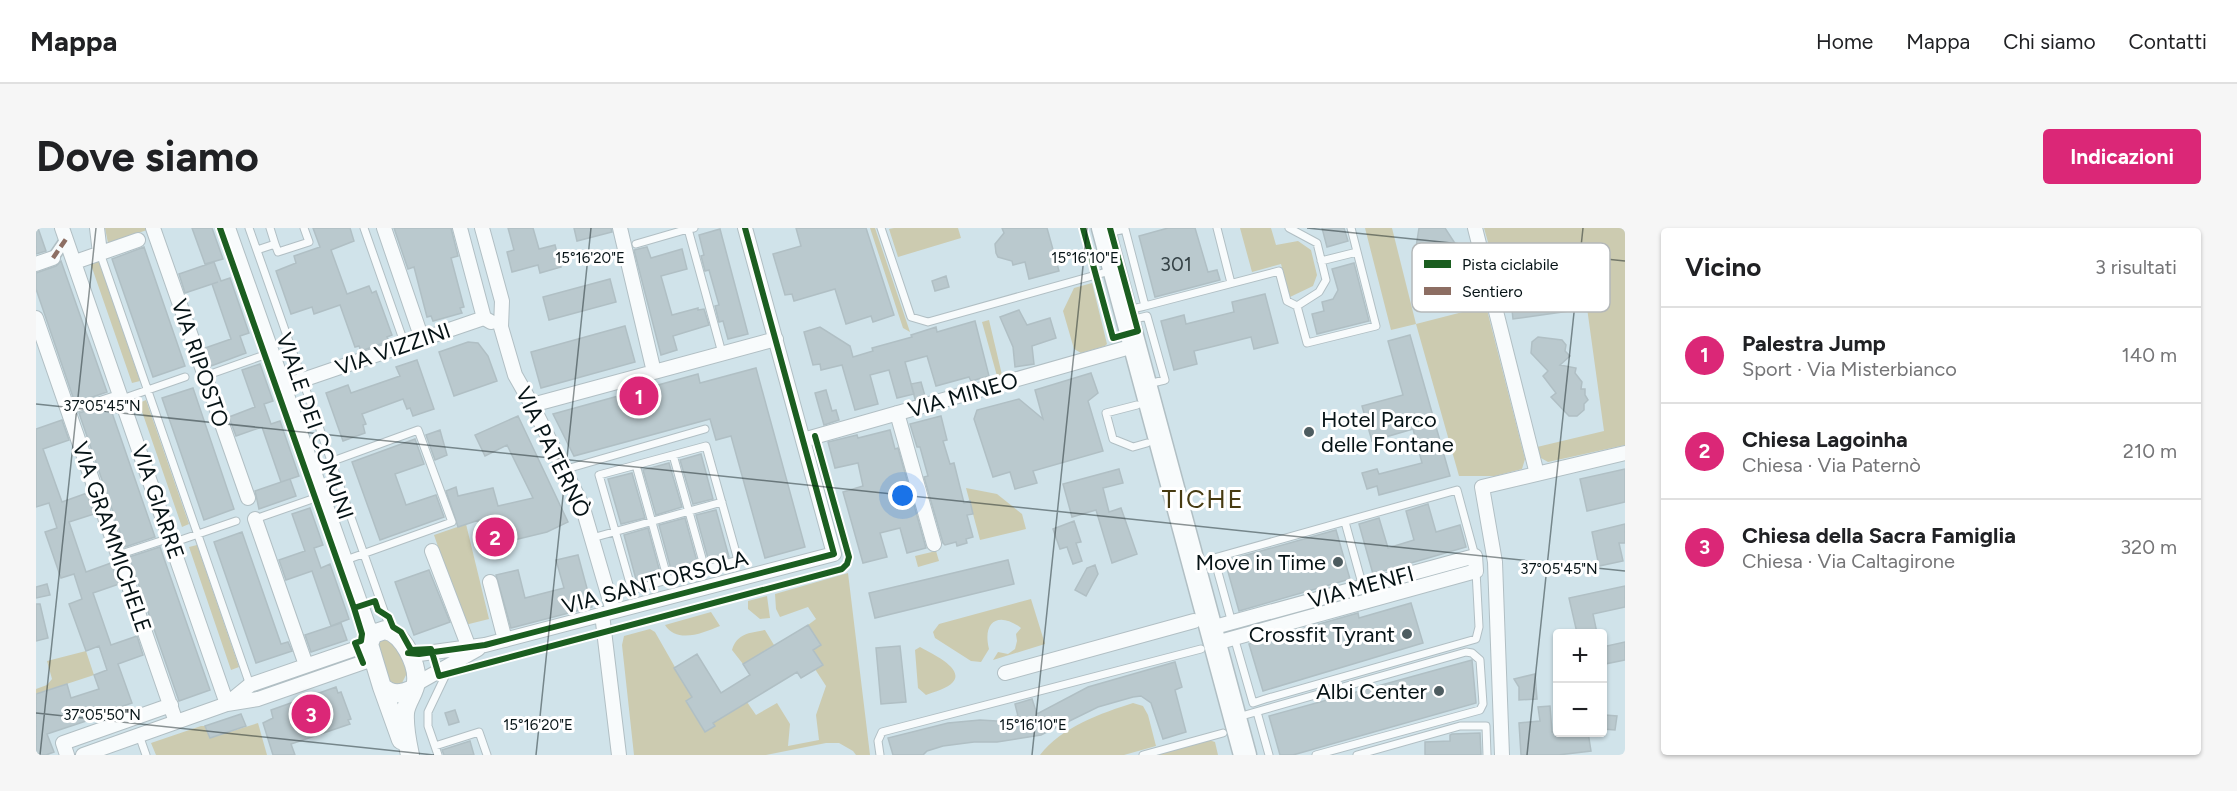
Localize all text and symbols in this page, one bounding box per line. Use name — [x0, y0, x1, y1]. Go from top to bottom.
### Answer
text: Mappa — [30, 24, 118, 58]
text: Home — [1816, 29, 1873, 54]
text: Mappa — [1906, 29, 1970, 54]
text: Chi siamo — [2003, 29, 2096, 54]
text: Contatti — [2129, 29, 2207, 54]
button: Indicazioni — [2043, 129, 2201, 184]
text: Dove siamo — [36, 131, 259, 182]
legend — [1412, 243, 1610, 312]
text: 15°16'20"E — [555, 249, 625, 267]
text: 15°16'10"E — [1051, 249, 1119, 267]
text: Vicino — [1685, 251, 1761, 283]
house number: 301 — [1160, 252, 1192, 276]
text: Pista ciclabile — [1462, 255, 1559, 274]
text: 3 risultati — [2095, 255, 2177, 279]
text: Sentiero — [1462, 282, 1523, 301]
street label: VIA RIPOSTO — [165, 295, 235, 431]
street label: VIA VIZZINI — [332, 317, 454, 381]
street label: VIALE DEI COMUNI — [270, 329, 360, 523]
text: Palestra Jump — [1742, 330, 1886, 357]
text: 1 — [1700, 343, 1709, 367]
text: 140 m — [2122, 343, 2177, 367]
text: Sport · Via Misterbianco — [1742, 357, 1957, 381]
street label: VIA MINEO — [905, 366, 1021, 424]
pin: 1 — [620, 374, 658, 418]
street label: VIA PATERNÒ — [510, 382, 596, 522]
text: 37°05'45"N — [63, 397, 141, 415]
place label: Hotel Parco delle Fontane — [1321, 406, 1454, 458]
marker: Hotel Parco delle Fontane — [1302, 425, 1316, 439]
text: Chiesa Lagoinha — [1742, 426, 1908, 453]
street label: VIA GRAMMICHELE — [67, 438, 157, 636]
text: 2 — [1699, 439, 1710, 463]
text: 210 m — [2123, 439, 2177, 463]
street label: VIA GIARRE — [126, 441, 190, 563]
text: Chiesa · Via Paternò — [1742, 453, 1921, 477]
your location — [888, 481, 917, 510]
district label: TICHE — [1162, 483, 1244, 515]
pin: 2 — [476, 514, 514, 560]
text: Chiesa della Sacra Famiglia — [1742, 522, 2016, 549]
text: 3 — [1699, 535, 1710, 559]
text: 320 m — [2120, 535, 2177, 559]
street label: VIA SANT'ORSOLA — [559, 544, 751, 620]
place label: Move in Time — [1195, 549, 1326, 576]
text: Chiesa · Via Caltagirone — [1742, 549, 1955, 573]
marker: Move in Time — [1331, 555, 1345, 569]
street label: VIA MENFI — [1305, 560, 1417, 614]
text: 37°05'45"N — [1520, 560, 1598, 578]
place label: Crossfit Tyrant — [1249, 621, 1395, 648]
marker: Crossfit Tyrant — [1400, 627, 1414, 641]
map controls — [1553, 629, 1607, 737]
button: + — [1553, 629, 1607, 683]
place label: Albi Center — [1316, 678, 1428, 705]
button: − — [1553, 683, 1607, 737]
marker: Albi Center — [1432, 684, 1446, 698]
pin: 3 — [292, 692, 330, 736]
text: 37°05'50"N — [63, 706, 141, 724]
text: 15°16'20"E — [503, 716, 573, 734]
text: 15°16'10"E — [999, 716, 1067, 734]

